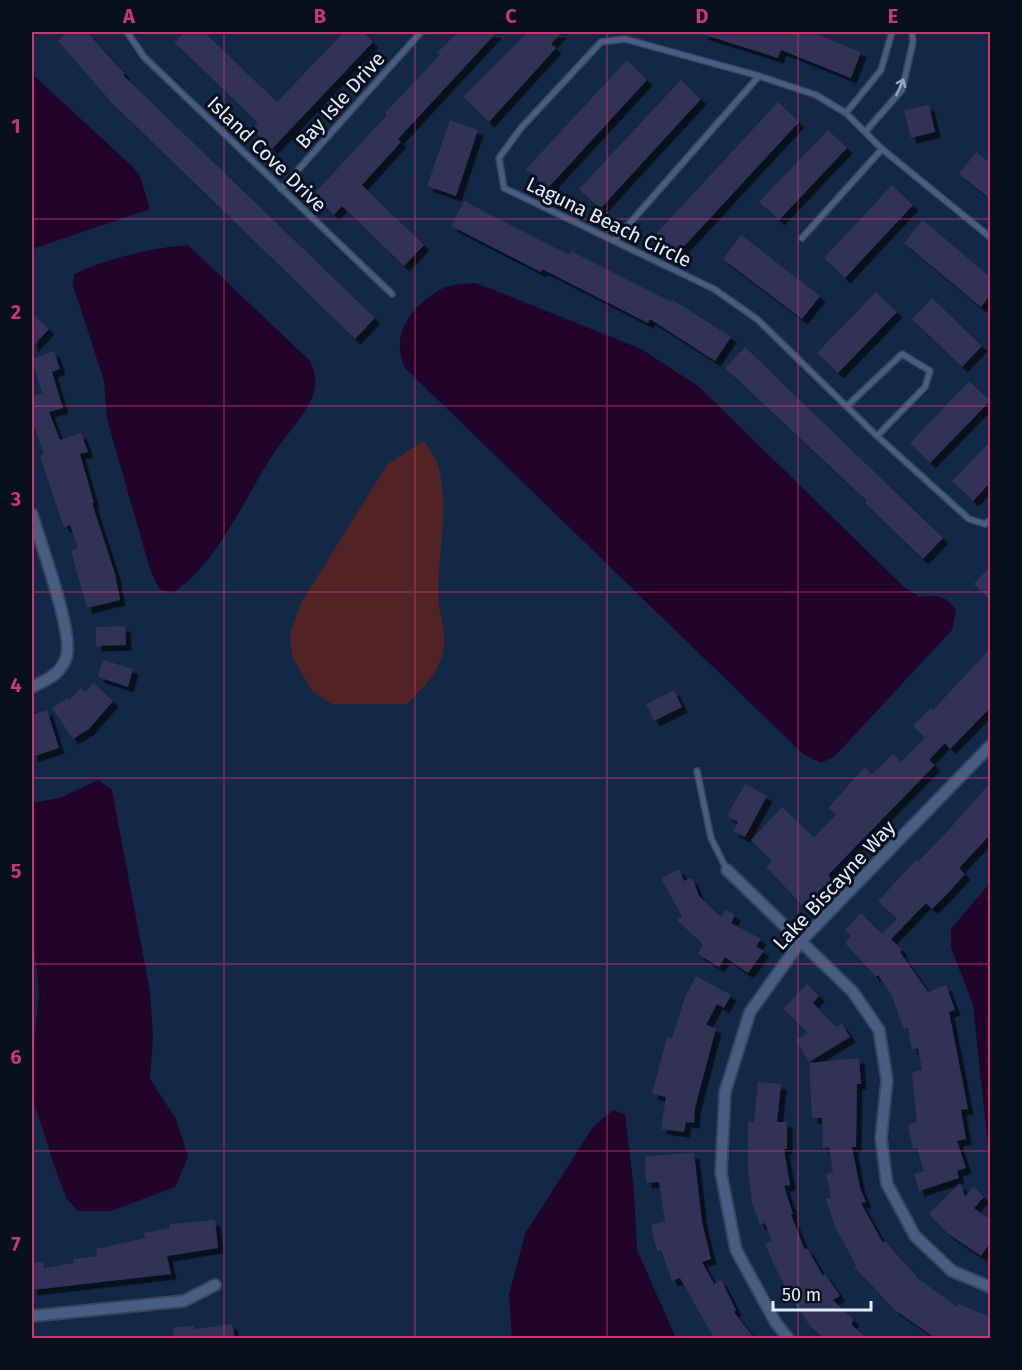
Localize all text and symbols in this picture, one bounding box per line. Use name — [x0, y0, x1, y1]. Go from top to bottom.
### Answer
text: A — [122, 4, 136, 28]
text: B — [314, 4, 326, 28]
text: C — [505, 4, 517, 28]
text: D — [695, 4, 709, 28]
text: E — [888, 4, 898, 28]
street label: Bay Isle Drive — [290, 47, 390, 153]
one-way arrow — [895, 78, 906, 96]
street label: Island Cove Drive — [203, 91, 331, 217]
text: 1 — [11, 114, 21, 138]
street label: Laguna Beach Circle — [523, 172, 695, 272]
text: 2 — [11, 300, 21, 324]
text: 3 — [10, 487, 21, 511]
text: 4 — [10, 673, 22, 697]
street label: Lake Biscayne Way — [768, 815, 900, 955]
text: 5 — [11, 859, 22, 883]
text: 6 — [10, 1045, 22, 1069]
text: 7 — [11, 1232, 21, 1256]
scale bar — [773, 1274, 870, 1312]
text: 50 m — [782, 1284, 821, 1306]

